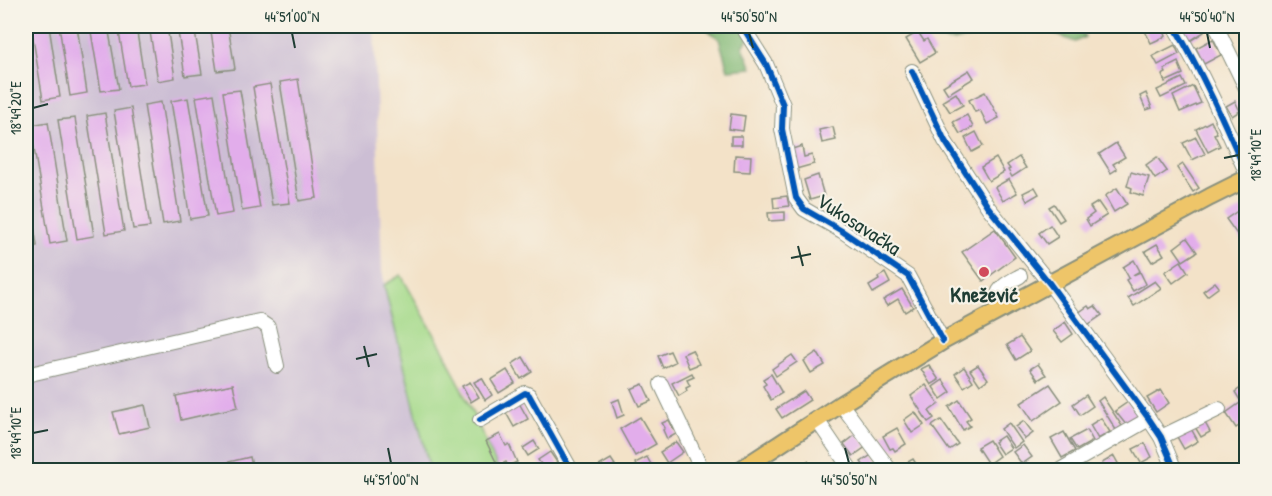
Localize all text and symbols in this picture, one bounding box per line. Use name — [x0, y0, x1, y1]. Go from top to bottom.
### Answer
text: 44°51'00"N — [265, 6, 319, 27]
text: 44°50'50"N — [721, 6, 777, 27]
text: 44°50'40"N — [1179, 6, 1235, 27]
text: 18°49'20"E — [5, 81, 26, 135]
text: 18°49'10"E — [1245, 128, 1266, 181]
street label: Vukosavačka — [811, 186, 907, 262]
marker: Knežević — [977, 265, 991, 279]
place label: Knežević — [950, 280, 1019, 309]
text: 18°49'10"E — [5, 406, 26, 459]
text: 44°51'00"N — [364, 469, 418, 490]
text: 44°50'50"N — [821, 469, 877, 490]

